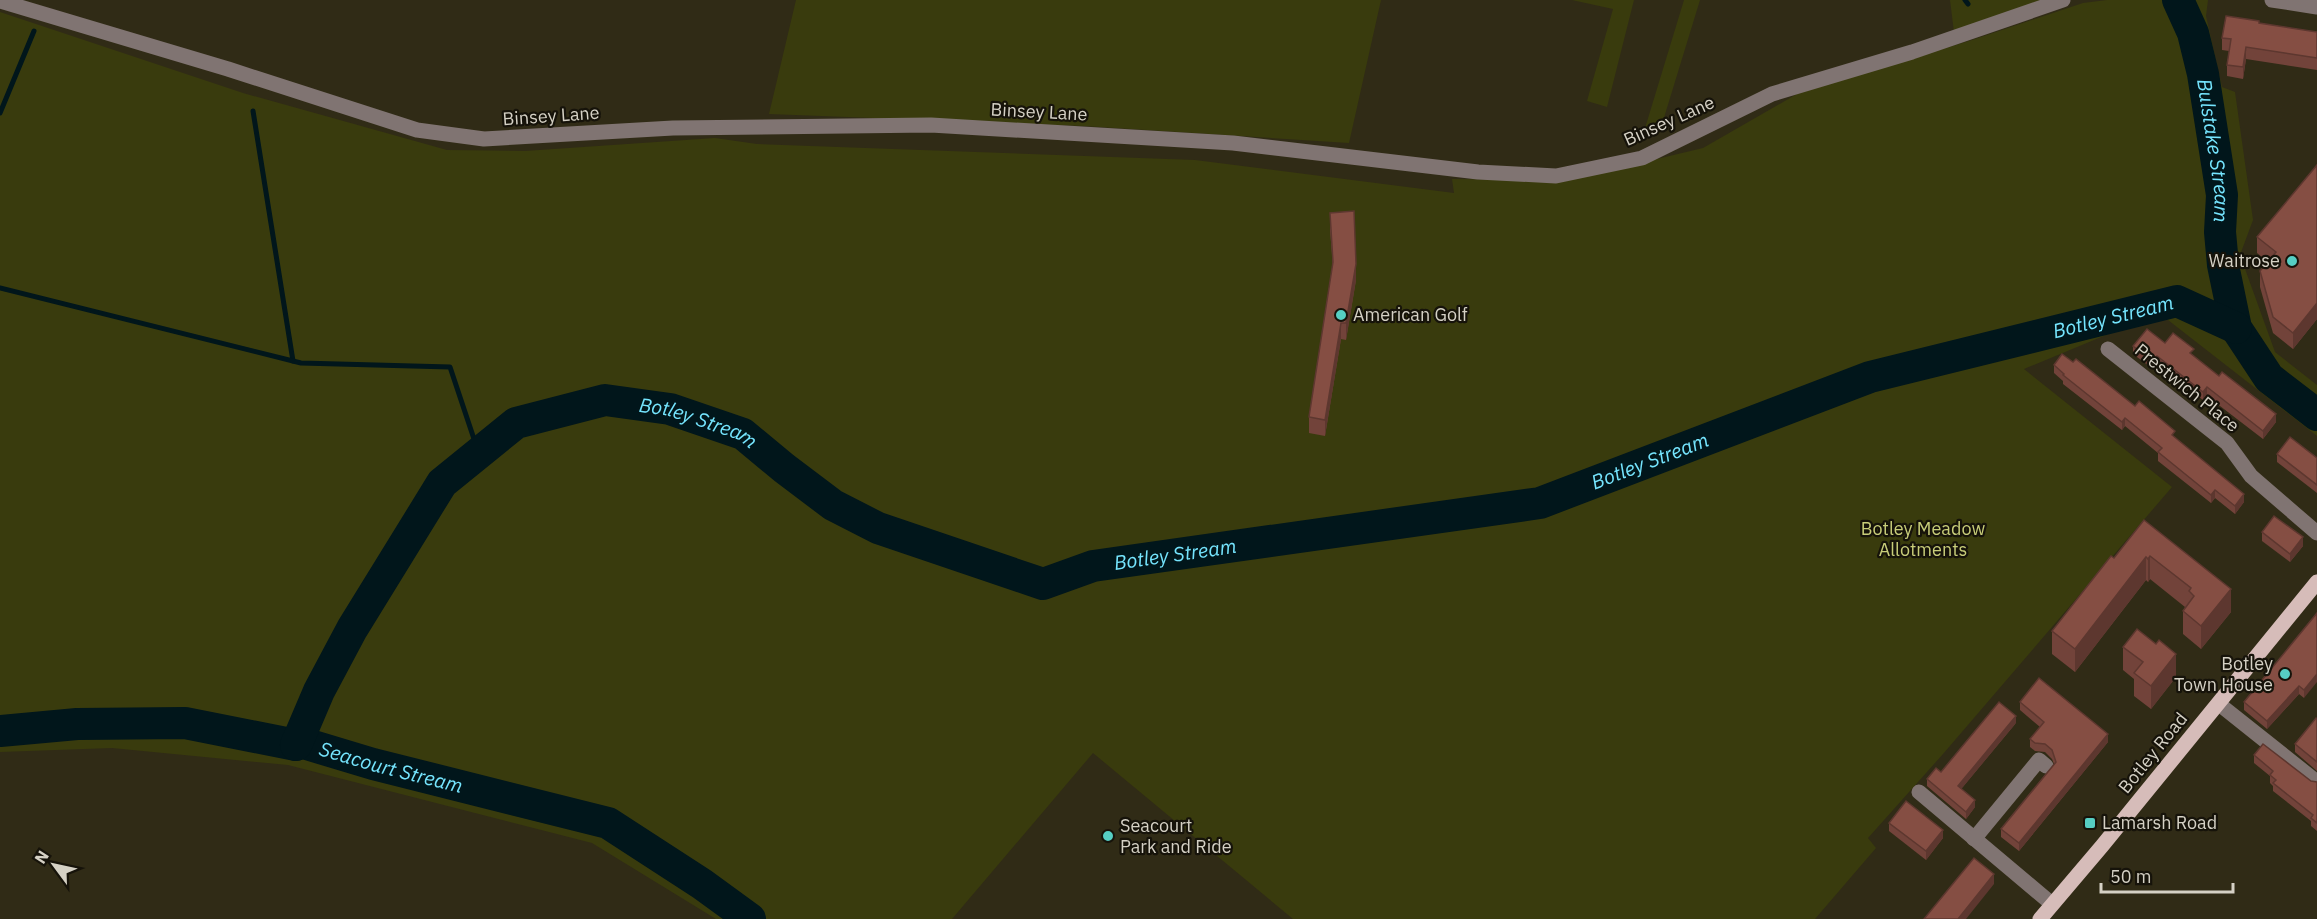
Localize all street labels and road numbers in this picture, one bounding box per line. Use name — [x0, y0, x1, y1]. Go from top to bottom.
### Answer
street label: Binsey Lane — [1620, 90, 1718, 151]
street label: Binsey Lane — [990, 97, 1088, 126]
street label: Binsey Lane — [502, 101, 600, 130]
street label: Prestwich Place — [2130, 338, 2244, 437]
street label: Botley Road — [2113, 708, 2192, 798]

